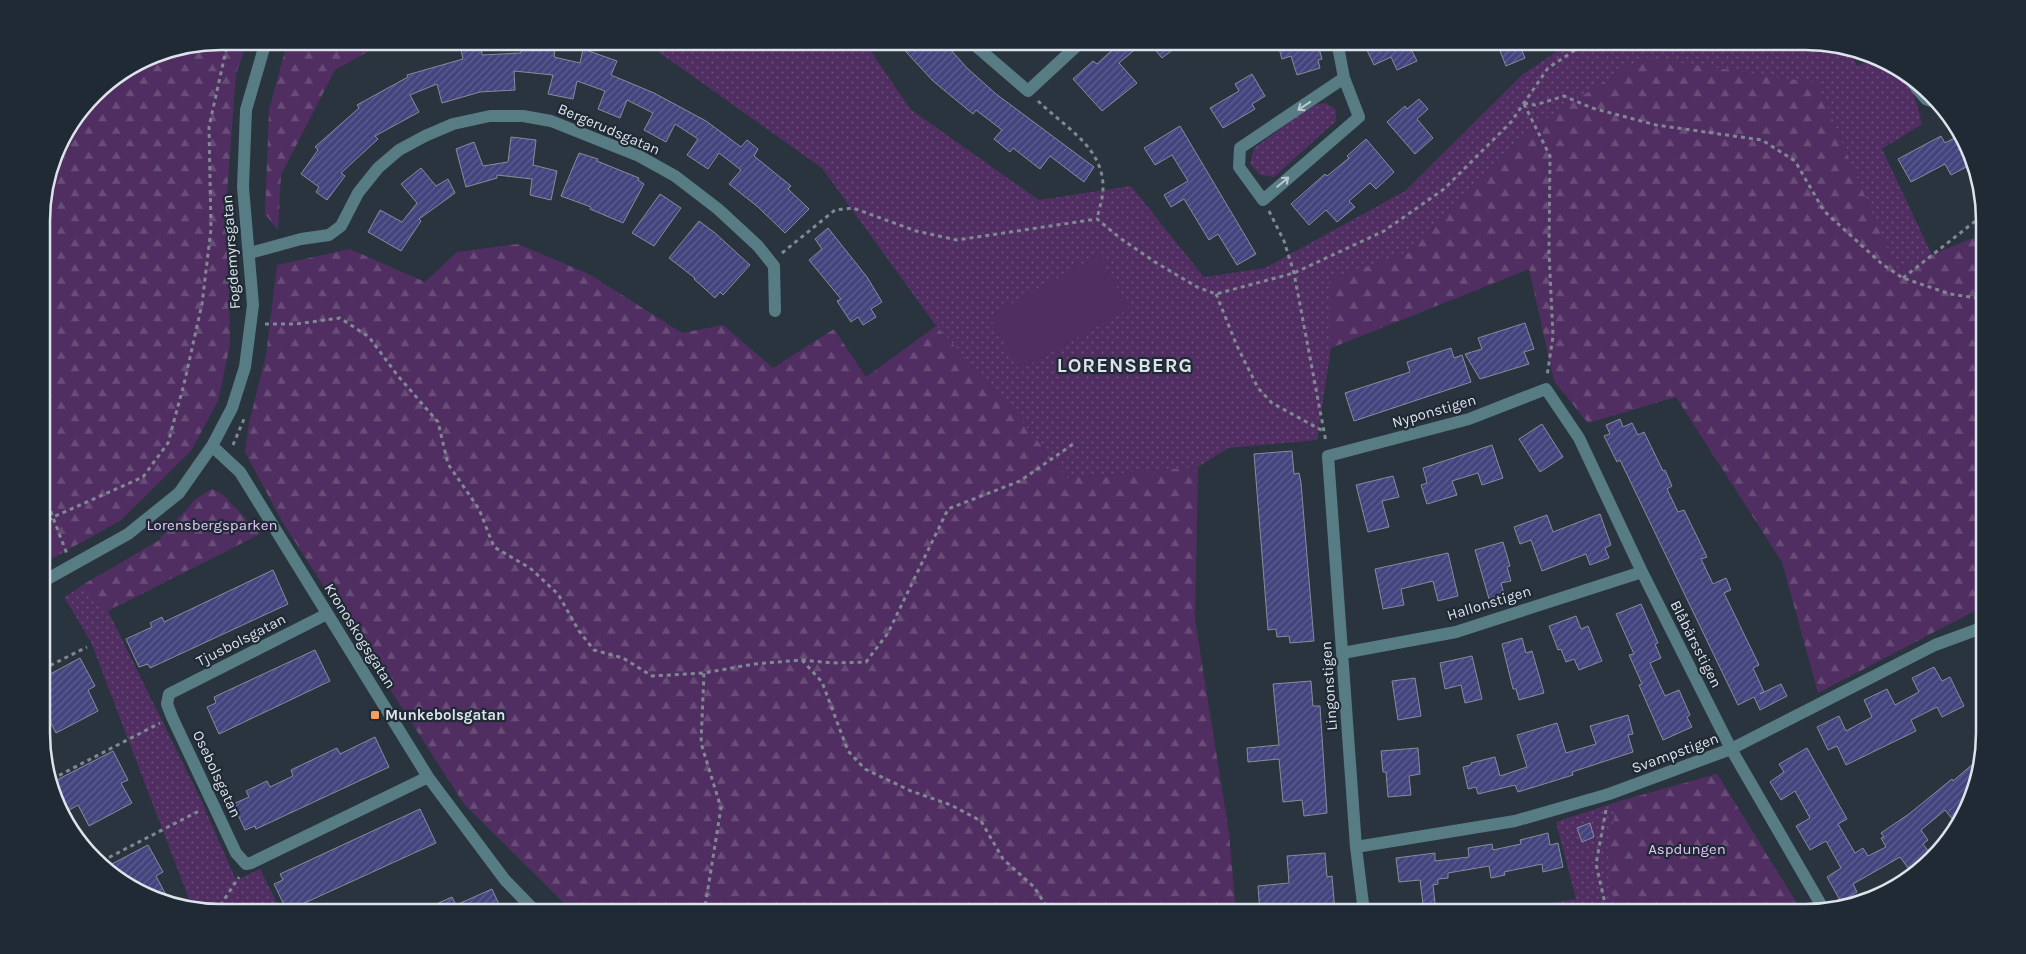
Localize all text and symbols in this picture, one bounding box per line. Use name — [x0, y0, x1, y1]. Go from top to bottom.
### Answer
street label: Bergerudsgatan — [555, 99, 663, 159]
one-way arrow — [1297, 101, 1311, 111]
one-way arrow — [1277, 176, 1290, 188]
street label: Fogdemyrsgatan — [218, 194, 244, 310]
district label: LORENSBERG — [1057, 354, 1193, 377]
street label: Nyponstigen — [1390, 390, 1478, 432]
park label: Lorensbergsparken — [146, 516, 278, 534]
street label: Kronoskogsgatan — [320, 580, 400, 692]
street label: Hallonstigen — [1445, 582, 1533, 624]
street label: Blåbärsstigen — [1666, 597, 1726, 691]
street label: Tjusbolsgatan — [193, 610, 289, 670]
street label: Lingonstigen — [1317, 641, 1341, 731]
place label: Munkebolsgatan — [385, 706, 505, 724]
marker: Munkebolsgatan — [369, 709, 381, 721]
street label: Osebolsgatan — [189, 728, 245, 820]
street label: Svampstigen — [1629, 729, 1721, 777]
park label: Aspdungen — [1648, 840, 1726, 858]

